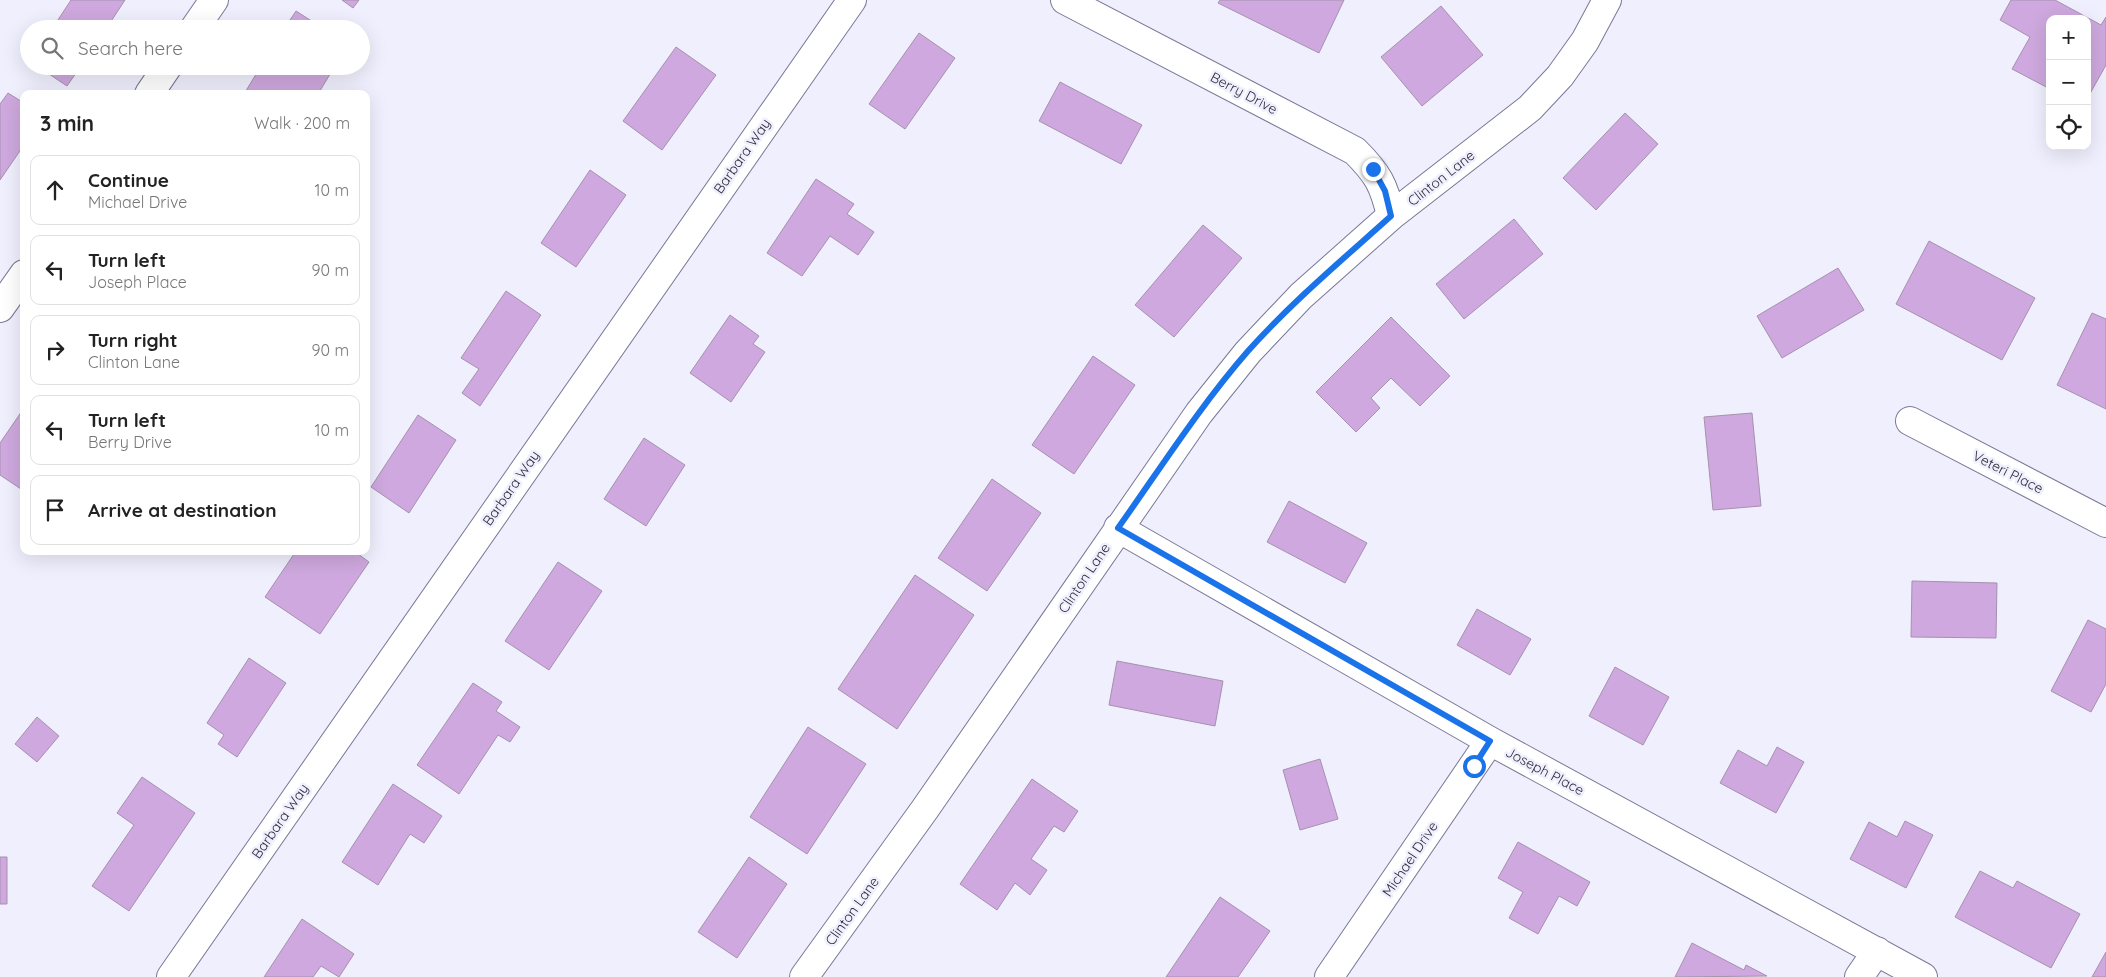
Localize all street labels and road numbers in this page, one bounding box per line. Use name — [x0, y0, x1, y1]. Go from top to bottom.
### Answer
street label: Berry Drive — [1207, 68, 1281, 118]
street label: Barbara Way — [710, 115, 774, 197]
street label: Clinton Lane — [1404, 146, 1478, 210]
street label: Barbara Way — [479, 447, 543, 529]
street label: Veteri Place — [1970, 447, 2046, 498]
street label: Clinton Lane — [1054, 540, 1114, 616]
street label: Joseph Place — [1503, 743, 1587, 799]
street label: Barbara Way — [248, 780, 312, 862]
street label: Michael Drive — [1378, 818, 1442, 900]
street label: Clinton Lane — [821, 873, 883, 949]

